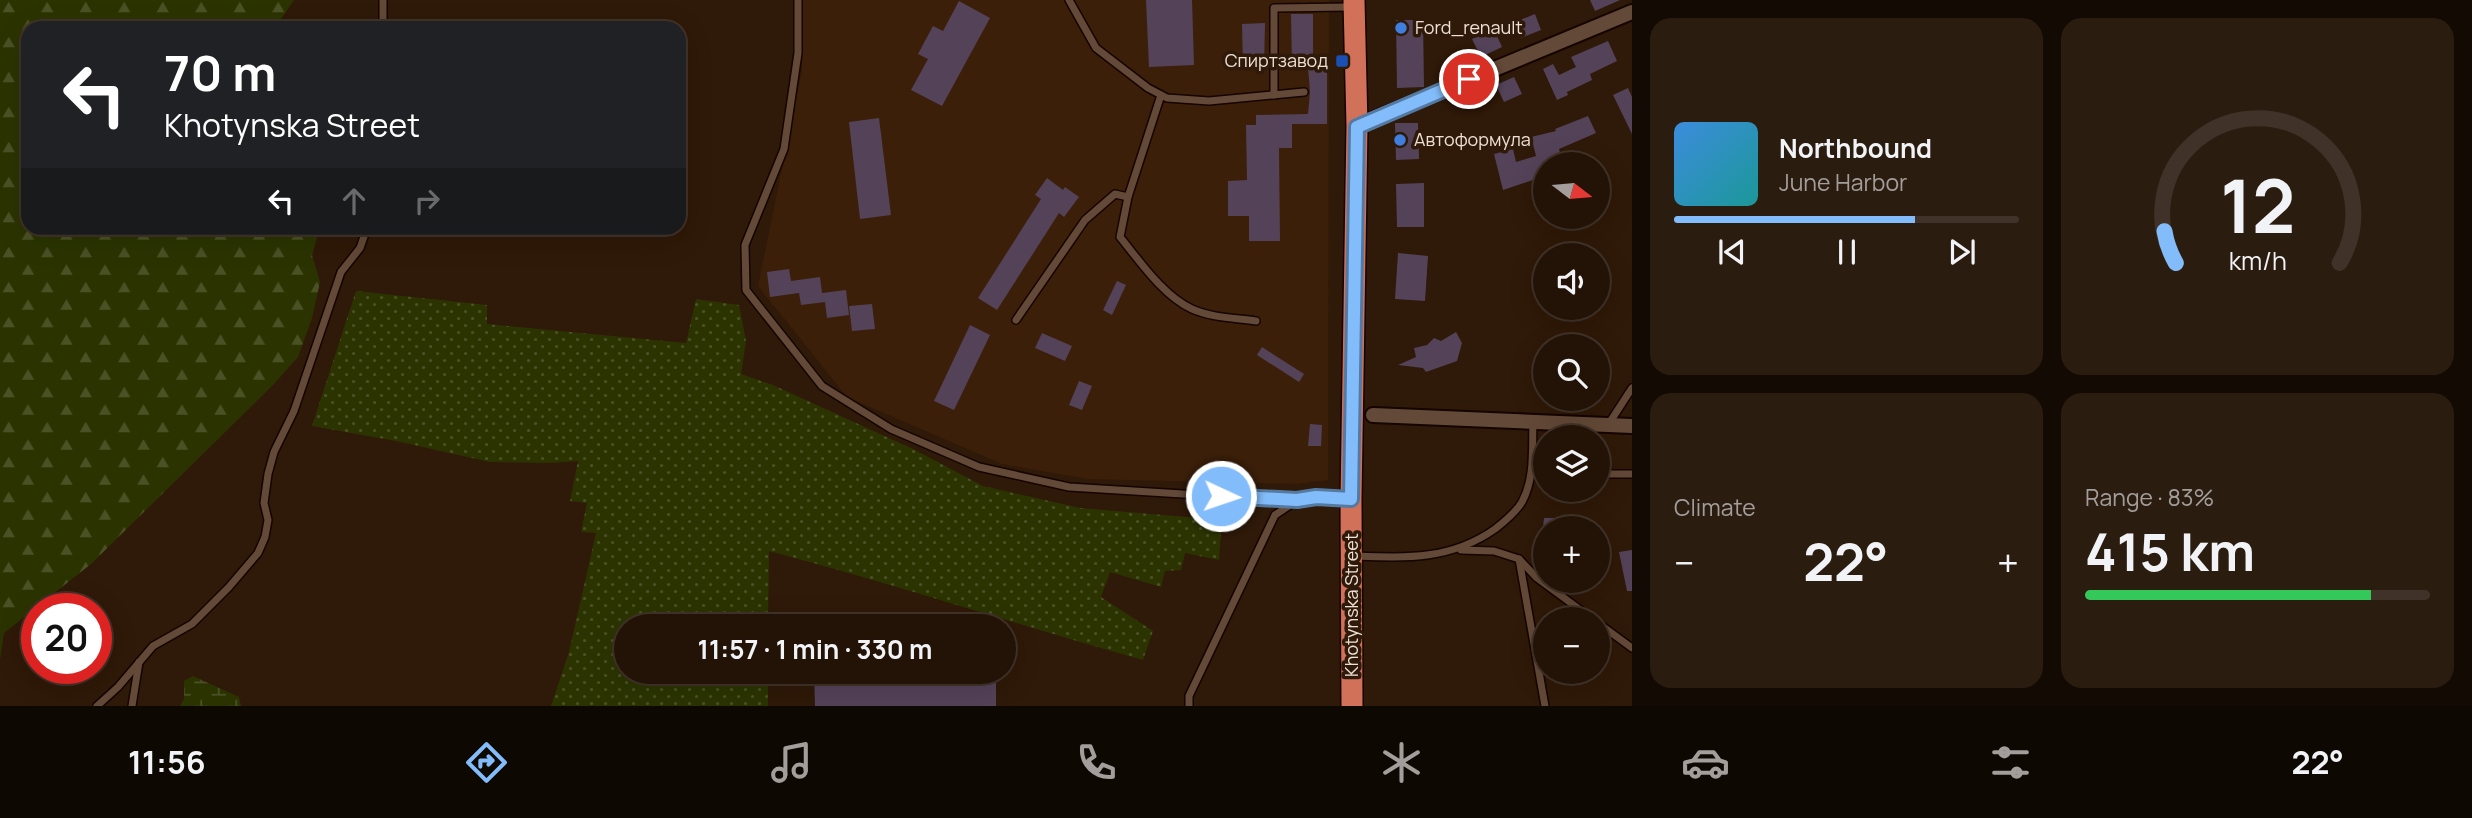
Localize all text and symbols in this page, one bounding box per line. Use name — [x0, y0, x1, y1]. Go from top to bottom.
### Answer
place label: Ford_renault — [1415, 15, 1523, 39]
marker: Ford_renault — [1393, 20, 1409, 36]
text: 70 m — [164, 39, 276, 106]
place label: Спиртзавод — [1225, 48, 1328, 72]
icon: left — [49, 49, 140, 140]
pin — [1439, 49, 1499, 109]
marker: Спиртзавод — [1334, 53, 1350, 69]
icon: arrive — [1450, 60, 1488, 98]
text: Khotynska Street — [164, 103, 420, 147]
place label: Автоформула — [1414, 127, 1531, 151]
text: Northbound — [1779, 130, 1932, 166]
marker: Автоформула — [1392, 132, 1408, 148]
north arrow — [1533, 152, 1610, 229]
map controls — [1533, 152, 1610, 684]
text: 12 — [2220, 155, 2295, 255]
text: June Harbor — [1779, 166, 1907, 198]
icon: left — [262, 182, 300, 220]
icon: ahead — [335, 182, 373, 220]
icon: right — [408, 182, 446, 220]
icon: previous — [1713, 233, 1751, 271]
icon: pause — [1828, 233, 1866, 271]
icon: next — [1943, 233, 1981, 271]
button: sound — [1533, 243, 1610, 320]
text: km/h — [2228, 243, 2287, 278]
button: search — [1533, 334, 1610, 411]
button: layers — [1533, 425, 1610, 502]
position arrow — [1184, 459, 1258, 533]
text: Range · 83% — [2085, 481, 2214, 513]
text: Climate — [1674, 491, 1756, 523]
button: + — [1533, 516, 1610, 593]
text: 415 km — [2085, 516, 2255, 587]
text: 22° — [1803, 526, 1888, 597]
street label: Khotynska Street — [1339, 533, 1363, 677]
text: − — [1674, 536, 1695, 588]
text: + — [1997, 536, 2019, 588]
speed limit sign: 20 — [21, 593, 112, 684]
button: − — [1533, 607, 1610, 684]
text: 11:57 · 1 min · 330 m — [698, 631, 932, 667]
icon: directions — [462, 738, 511, 787]
icon: music — [767, 738, 816, 787]
icon: phone — [1072, 738, 1121, 787]
icon: climate — [1377, 738, 1426, 787]
icon: car — [1681, 738, 1730, 787]
icon: filters — [1986, 738, 2035, 787]
text: 11:56 — [128, 740, 206, 784]
text: 22° — [2291, 740, 2344, 784]

